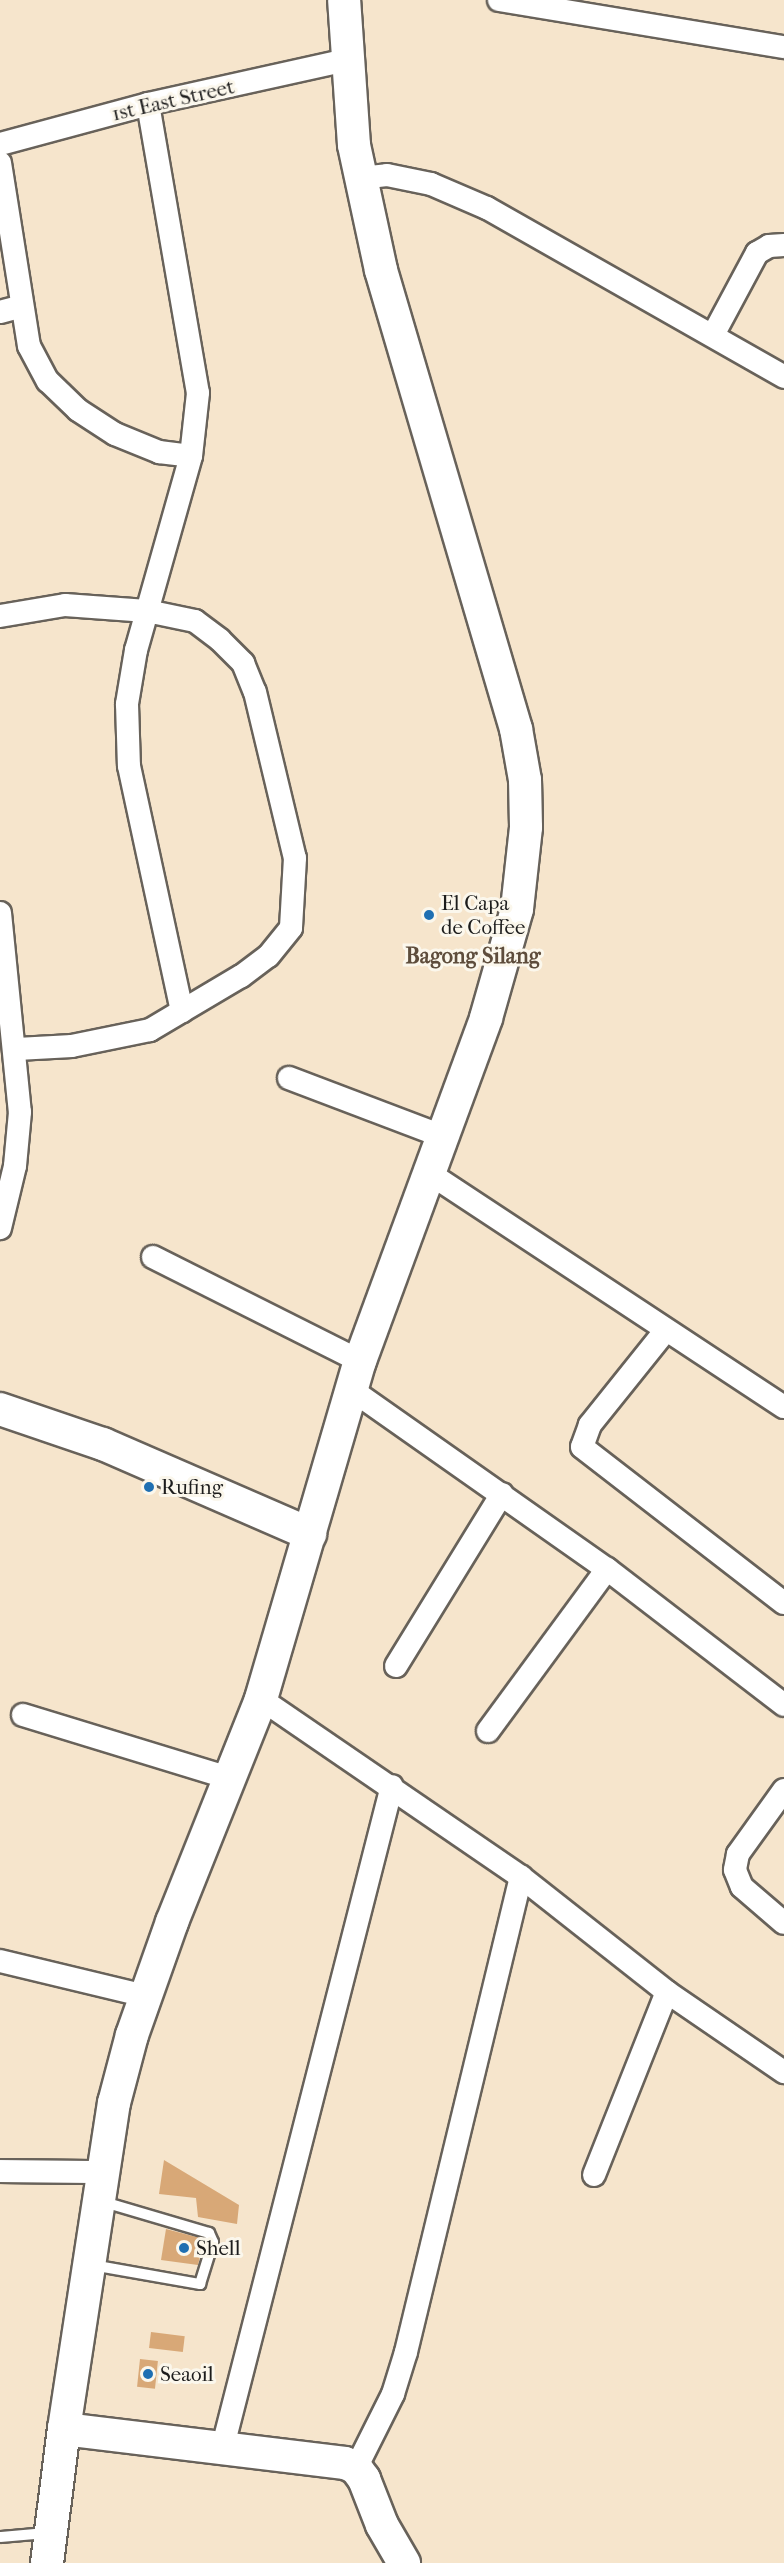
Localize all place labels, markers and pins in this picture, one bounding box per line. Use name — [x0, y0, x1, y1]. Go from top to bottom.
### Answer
place label: El Capa de Coffee — [441, 890, 525, 940]
marker: El Capa de Coffee — [422, 908, 436, 922]
place label: Rufing — [161, 1474, 223, 1500]
marker: Rufing — [142, 1480, 156, 1494]
place label: Shell — [196, 2235, 240, 2261]
marker: Shell — [177, 2241, 191, 2255]
place label: Seaoil — [160, 2361, 213, 2387]
marker: Seaoil — [141, 2367, 155, 2381]

